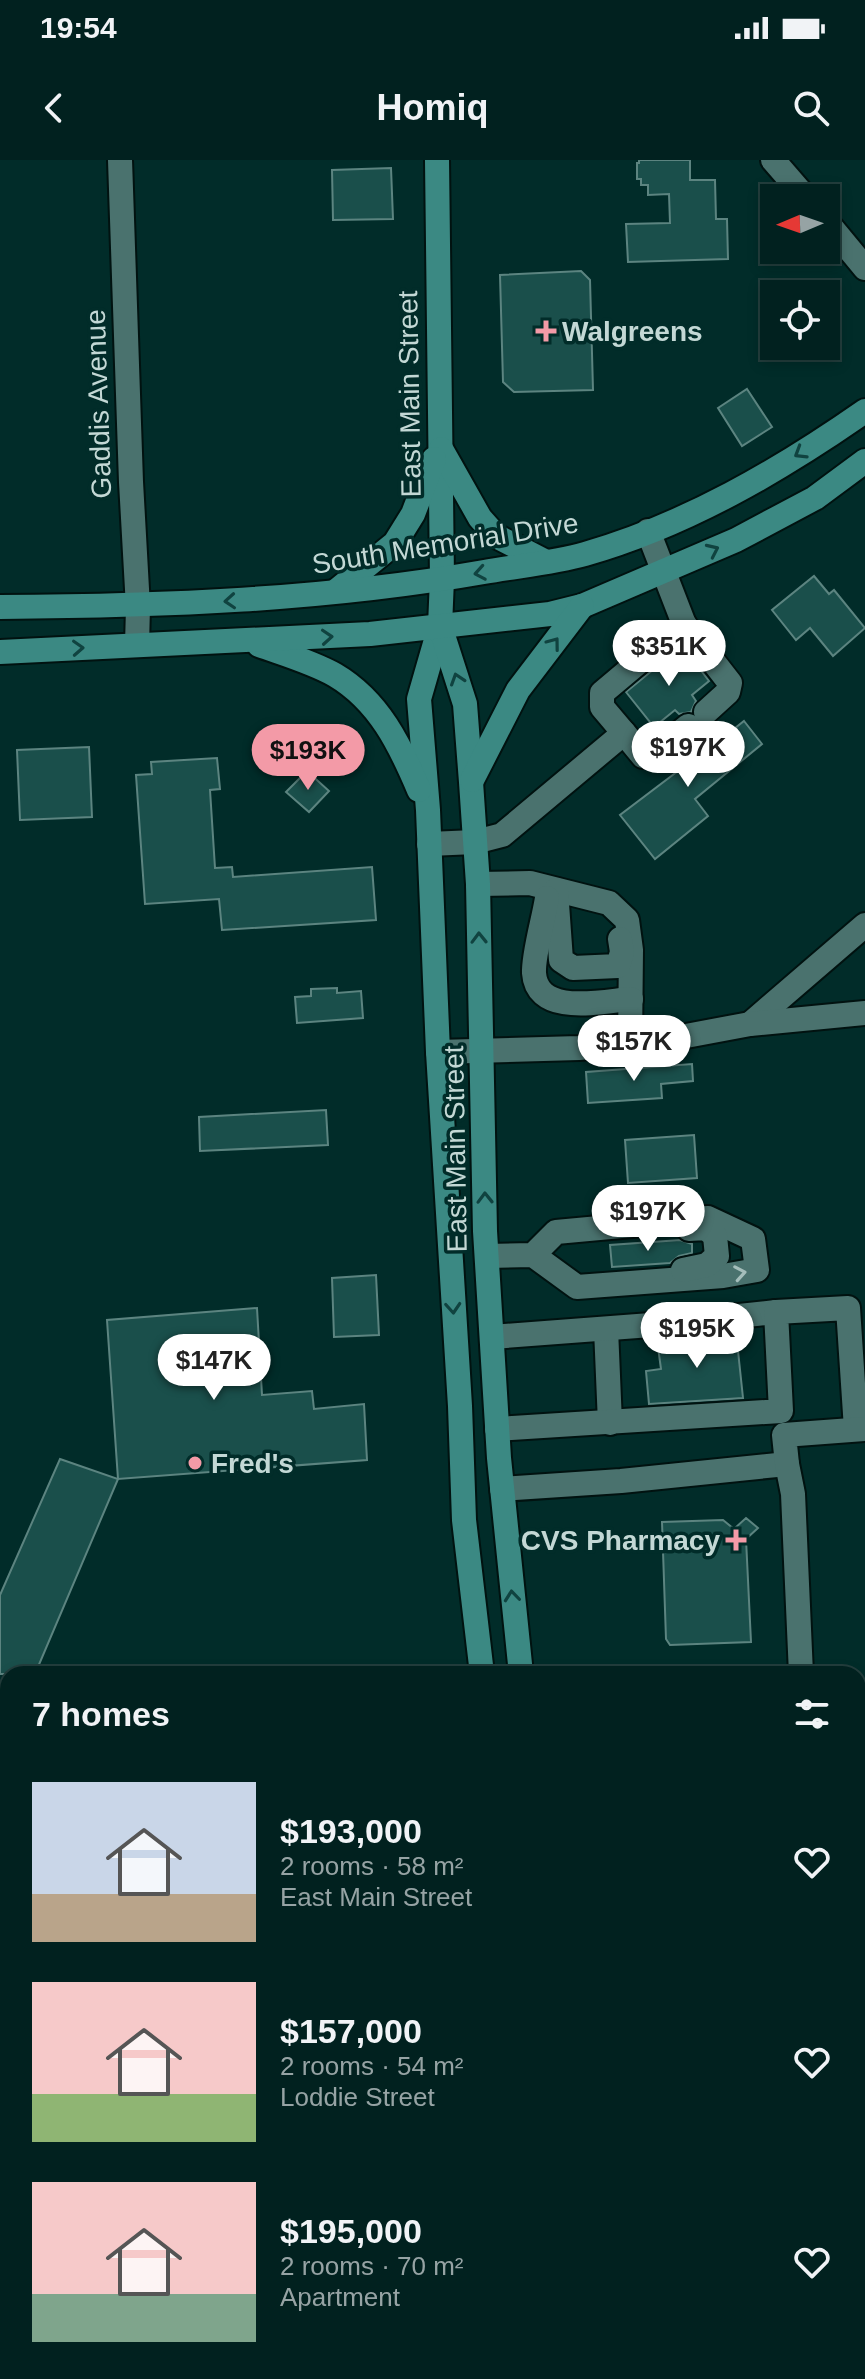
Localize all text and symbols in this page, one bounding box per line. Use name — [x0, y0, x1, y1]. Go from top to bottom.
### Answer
text: 19:54 — [40, 11, 117, 44]
icon: back — [32, 86, 76, 130]
icon: search — [789, 86, 833, 130]
text: Homiq — [377, 87, 489, 128]
north arrow — [760, 184, 840, 264]
map controls — [760, 184, 840, 360]
button: locate — [760, 280, 840, 360]
street label: East Main Street — [392, 290, 427, 498]
street label: Gaddis Avenue — [80, 309, 117, 499]
place label: Walgreens — [562, 316, 703, 347]
marker: Walgreens — [537, 322, 555, 340]
one-way arrow — [794, 444, 808, 459]
street label: South Memorial Drive — [310, 507, 580, 580]
one-way arrow — [705, 544, 720, 560]
one-way arrow — [474, 563, 487, 580]
one-way arrow — [223, 592, 236, 609]
pin: $351K — [613, 620, 725, 688]
one-way arrow — [321, 629, 334, 646]
text: $351K — [631, 631, 707, 661]
one-way arrow — [544, 637, 558, 652]
one-way arrow — [72, 640, 85, 657]
one-way arrow — [451, 673, 467, 687]
pin: $197K — [632, 721, 744, 789]
pin: $193K — [252, 724, 364, 792]
text: $197K — [650, 732, 726, 762]
text: $193K — [270, 735, 346, 765]
one-way arrow — [470, 931, 487, 944]
pin: $157K — [578, 1015, 690, 1083]
text: $157K — [596, 1026, 672, 1056]
street label: East Main Street — [438, 1045, 473, 1253]
pin: $197K — [592, 1185, 704, 1253]
one-way arrow — [476, 1191, 494, 1204]
text: $197K — [610, 1196, 686, 1226]
one-way arrow — [733, 1265, 747, 1282]
one-way arrow — [445, 1302, 462, 1315]
pin: $195K — [641, 1302, 753, 1370]
text: $195K — [659, 1313, 735, 1343]
pin: $147K — [158, 1334, 270, 1402]
text: $147K — [176, 1345, 252, 1375]
place label: Fred's — [211, 1448, 294, 1479]
marker: Fred's — [186, 1454, 204, 1472]
place label: CVS Pharmacy — [521, 1525, 720, 1556]
marker: CVS Pharmacy — [727, 1531, 745, 1549]
one-way arrow — [504, 1590, 521, 1603]
icon: filters — [790, 1692, 834, 1736]
text: 7 homes — [32, 1695, 170, 1733]
text: $193,000 — [280, 1812, 422, 1850]
icon: home — [96, 1814, 192, 1910]
icon: heart — [790, 1840, 834, 1884]
text: 2 rooms · 58 m² — [280, 1851, 464, 1881]
text: East Main Street — [280, 1882, 472, 1912]
text: $157,000 — [280, 2012, 422, 2050]
icon: home — [96, 2014, 192, 2110]
icon: heart — [790, 2040, 834, 2084]
text: 2 rooms · 54 m² — [280, 2051, 464, 2081]
text: Loddie Street — [280, 2082, 435, 2112]
text: $195,000 — [280, 2212, 422, 2250]
icon: home — [96, 2214, 192, 2310]
icon: heart — [790, 2240, 834, 2284]
text: 2 rooms · 70 m² — [280, 2251, 464, 2281]
text: Apartment — [280, 2282, 400, 2312]

